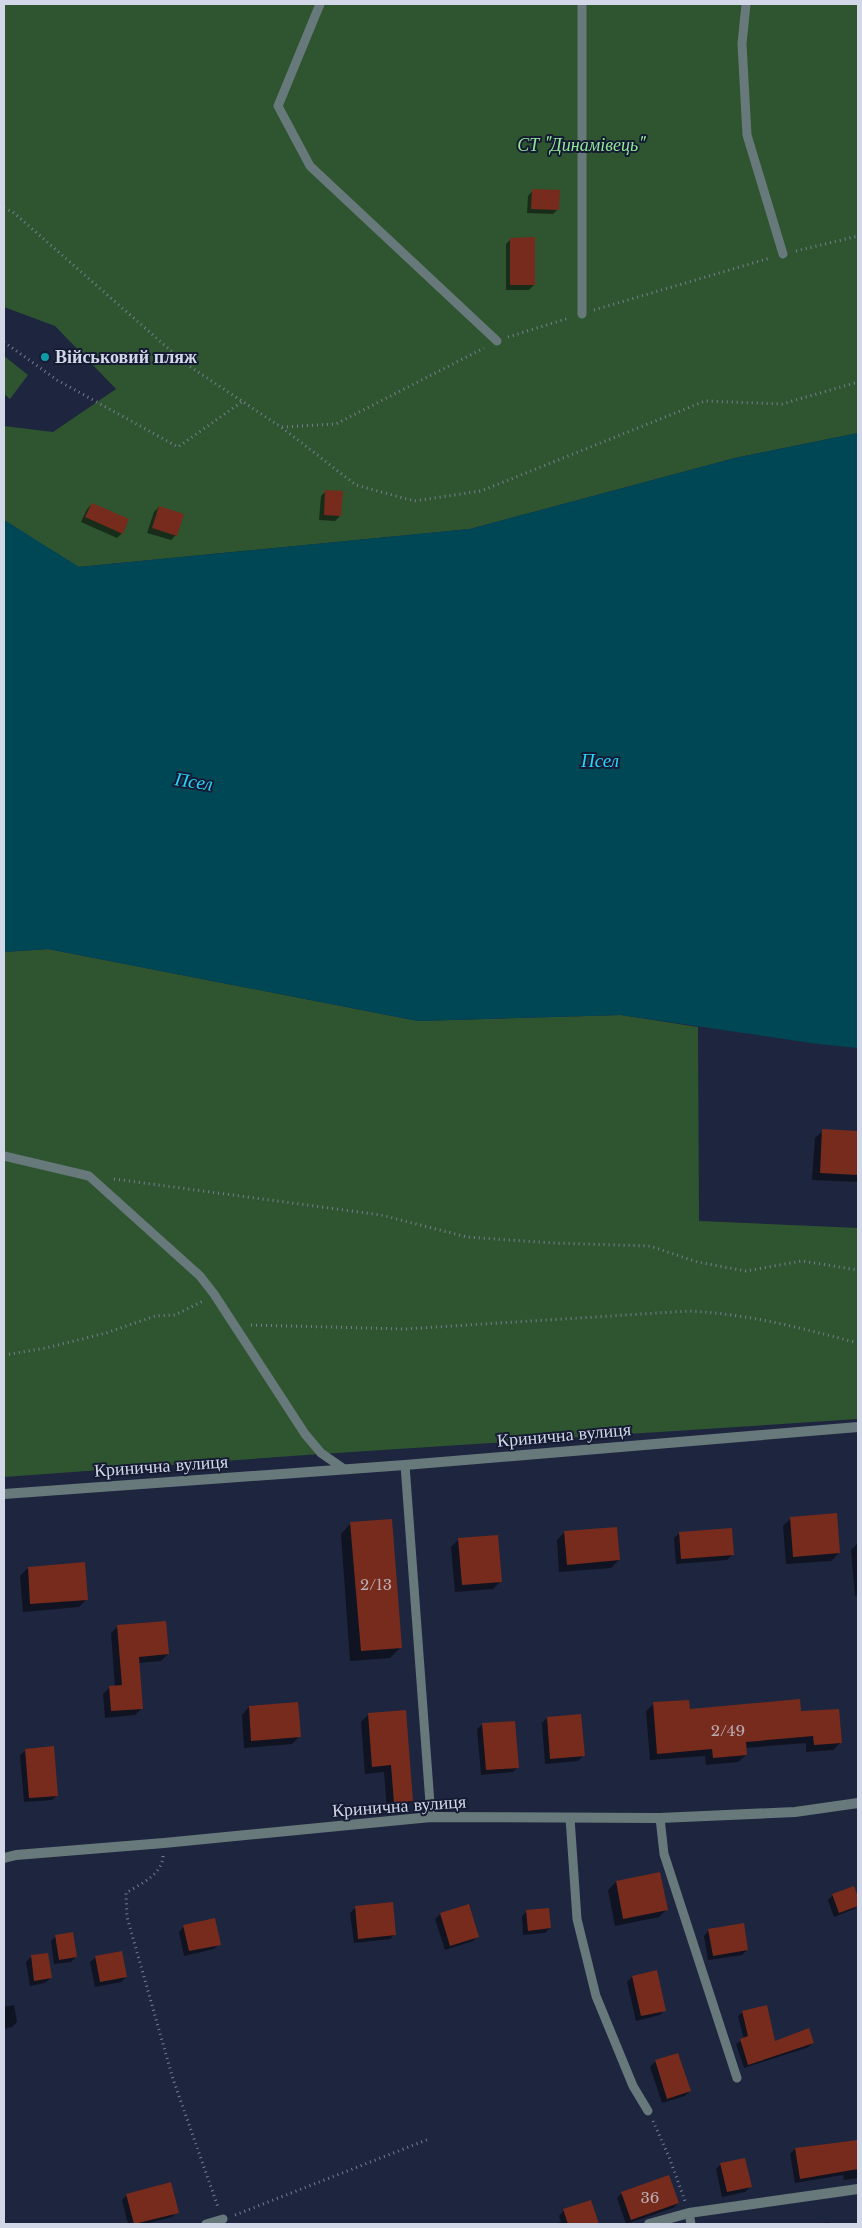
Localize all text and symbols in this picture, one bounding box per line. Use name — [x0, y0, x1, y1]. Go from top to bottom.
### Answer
park label: СТ "Динамівець" — [517, 134, 646, 156]
place label: Військовий пляж — [55, 346, 198, 368]
marker: Військовий пляж — [39, 351, 51, 363]
water label: Псел — [580, 749, 619, 772]
water label: Псел — [172, 767, 215, 796]
street label: Кринична вулиця — [496, 1418, 632, 1452]
street label: Кринична вулиця — [93, 1450, 229, 1482]
house number: 2/13 — [360, 1575, 392, 1594]
house number: 2/49 — [711, 1721, 745, 1740]
street label: Кринична вулиця — [331, 1790, 467, 1822]
house number: 36 — [641, 2188, 659, 2207]

